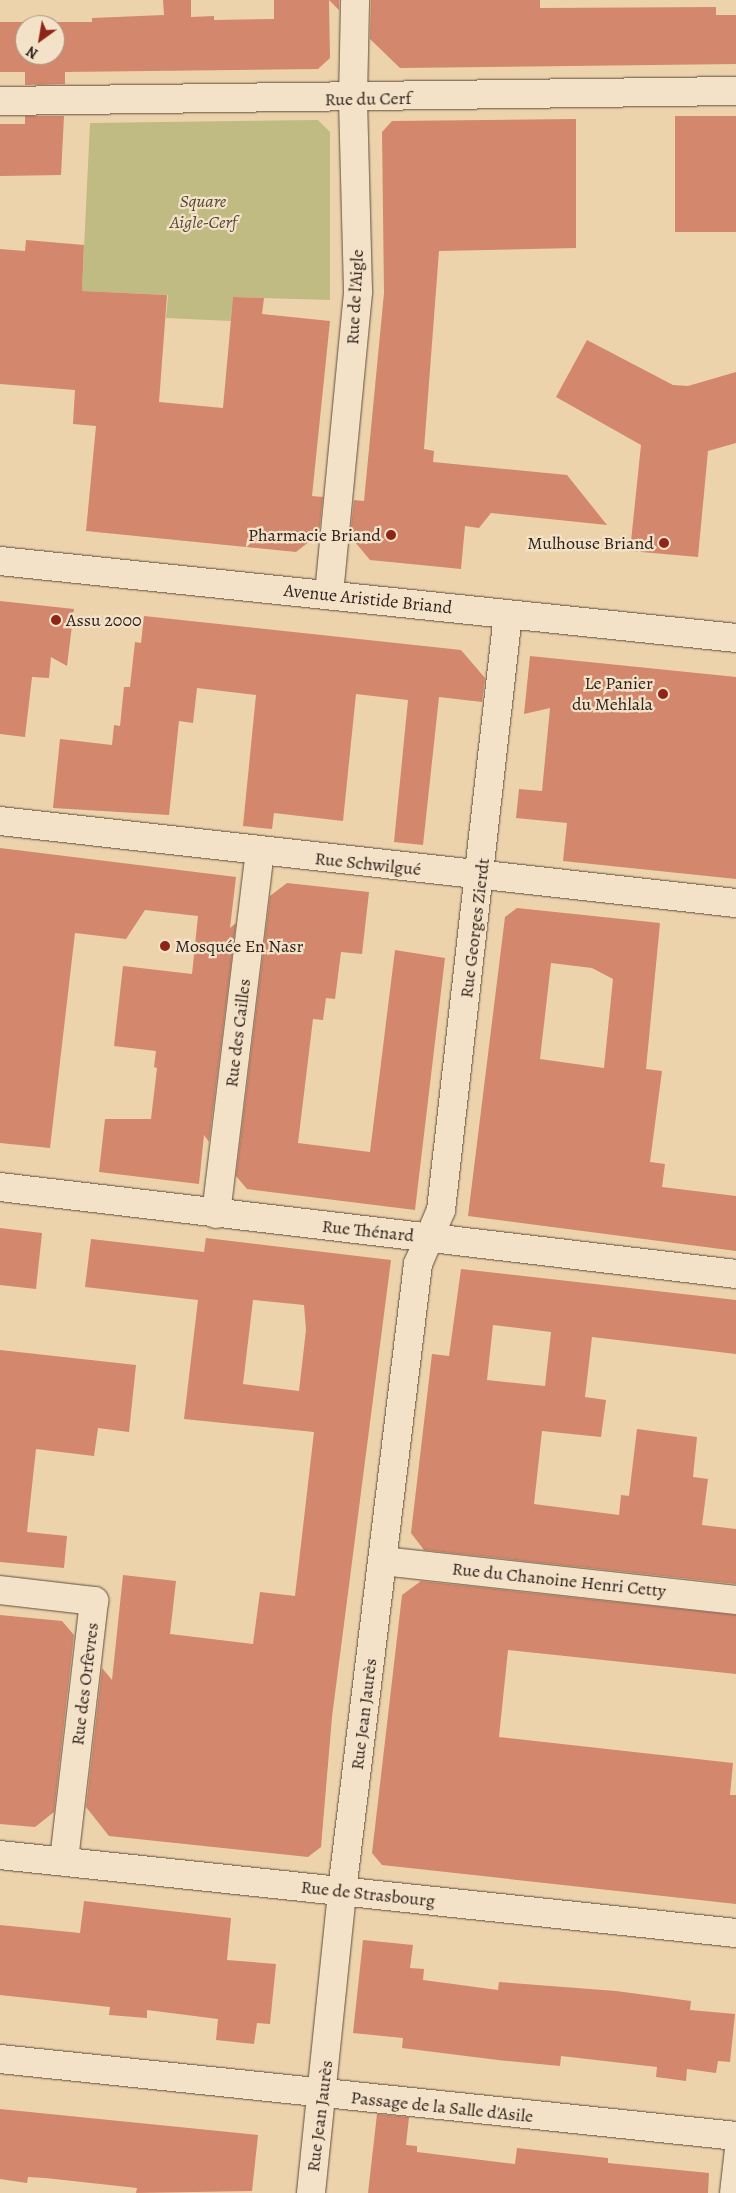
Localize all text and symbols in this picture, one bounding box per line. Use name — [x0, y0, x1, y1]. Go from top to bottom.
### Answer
north arrow — [15, 15, 65, 65]
text: N — [23, 42, 42, 63]
street label: Rue du Cerf — [325, 87, 411, 111]
park label: Square Aigle-Cerf — [170, 191, 236, 233]
street label: Rue de l'Aigle — [342, 249, 368, 345]
place label: Pharmacie Briand — [248, 524, 381, 546]
marker: Pharmacie Briand — [385, 529, 397, 541]
place label: Mulhouse Briand — [527, 532, 654, 554]
marker: Mulhouse Briand — [658, 537, 670, 549]
street label: Avenue Aristide Briand — [283, 579, 453, 619]
place label: Assu 2000 — [66, 609, 142, 631]
marker: Assu 2000 — [50, 614, 62, 626]
place label: Le Panier du Mehlala — [572, 673, 653, 716]
marker: Le Panier du Mehlala — [657, 688, 669, 700]
street label: Rue Schwilgué — [314, 848, 422, 880]
street label: Rue Georges Zierdt — [456, 857, 494, 999]
place label: Mosquée En Nasr — [175, 935, 303, 957]
marker: Mosquée En Nasr — [159, 940, 171, 952]
street label: Rue des Cailles — [221, 978, 255, 1088]
street label: Rue Thénard — [321, 1215, 415, 1247]
street label: Rue du Chanoine Henri Cetty — [451, 1558, 667, 1602]
street label: Rue des Orfèvres — [67, 1621, 103, 1747]
street label: Rue Jean Jaurès — [346, 1657, 382, 1771]
street label: Rue de Strasbourg — [300, 1876, 436, 1912]
street label: Rue Jean Jaurès — [302, 2059, 338, 2173]
street label: Passage de la Salle d'Asile — [350, 2087, 534, 2127]

